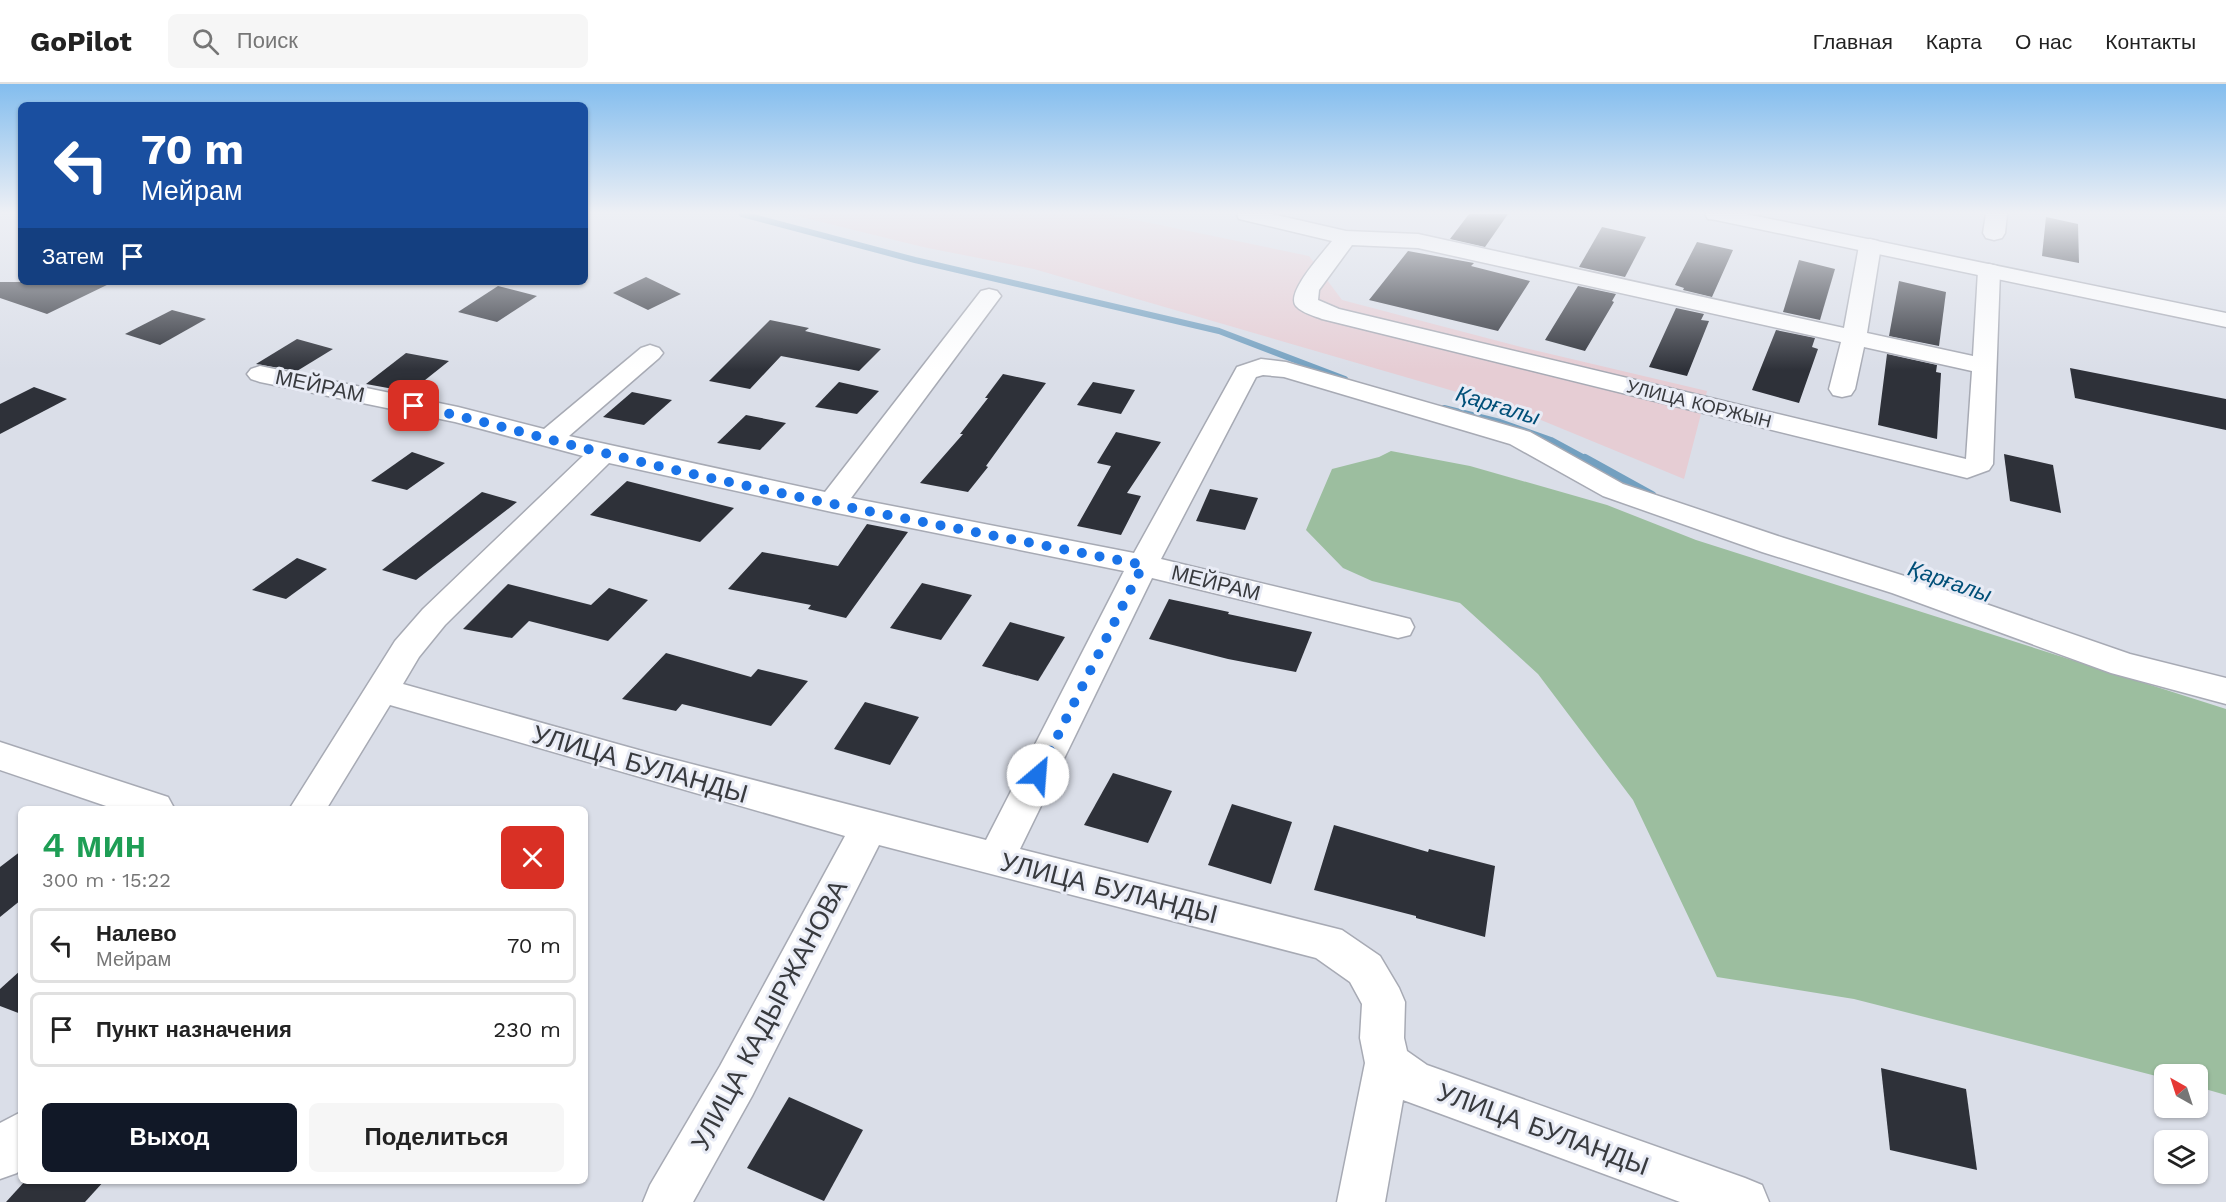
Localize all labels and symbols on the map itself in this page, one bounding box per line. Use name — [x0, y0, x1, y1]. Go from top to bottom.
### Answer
street label: МЕЙРАМ — [273, 364, 367, 407]
street label: УЛИЦА КОРЖЫН — [1624, 375, 1774, 432]
pin — [388, 380, 439, 431]
water label: Қарғалы — [1453, 381, 1543, 430]
water label: Қарғалы — [1905, 556, 1995, 607]
street label: МЕЙРАМ — [1169, 559, 1263, 606]
street label: УЛИЦА БУЛАНДЫ — [529, 719, 751, 809]
position arrow — [1006, 743, 1070, 807]
street label: УЛИЦА БУЛАНДЫ — [997, 846, 1221, 930]
street label: УЛИЦА КАДЫРЖАНОВА — [685, 874, 853, 1155]
north arrow — [2154, 1064, 2208, 1118]
street label: УЛИЦА БУЛАНДЫ — [1433, 1077, 1653, 1181]

